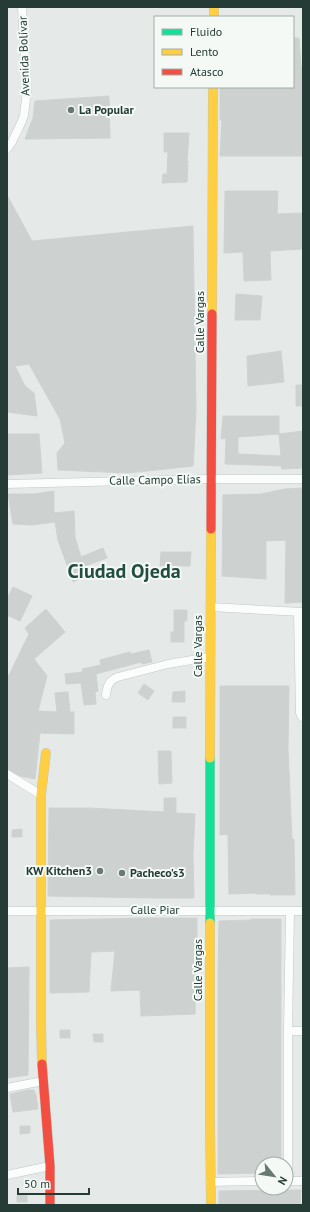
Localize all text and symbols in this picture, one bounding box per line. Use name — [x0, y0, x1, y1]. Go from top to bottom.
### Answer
street label: Avenida Bolívar — [15, 16, 32, 96]
legend — [154, 16, 294, 88]
text: Fluido — [190, 24, 222, 39]
text: Lento — [190, 44, 219, 59]
text: Atasco — [190, 64, 223, 79]
place label: La Popular — [79, 102, 134, 117]
marker: La Popular — [66, 105, 76, 115]
street label: Calle Vargas — [192, 291, 207, 353]
street label: Calle Campo Elías — [109, 471, 201, 488]
district label: Ciudad Ojeda — [67, 558, 181, 584]
street label: Calle Vargas — [190, 615, 205, 677]
place label: KW Kitchen3 — [26, 863, 92, 878]
place label: Pacheco's3 — [130, 865, 185, 880]
marker: KW Kitchen3 — [95, 866, 105, 876]
marker: Pacheco's3 — [117, 868, 127, 878]
street label: Calle Piar — [131, 902, 179, 917]
street label: Calle Vargas — [190, 939, 205, 1001]
north arrow — [254, 1156, 294, 1196]
scale bar — [18, 1170, 89, 1196]
text: N — [275, 1174, 291, 1188]
text: 50 m — [24, 1176, 50, 1191]

